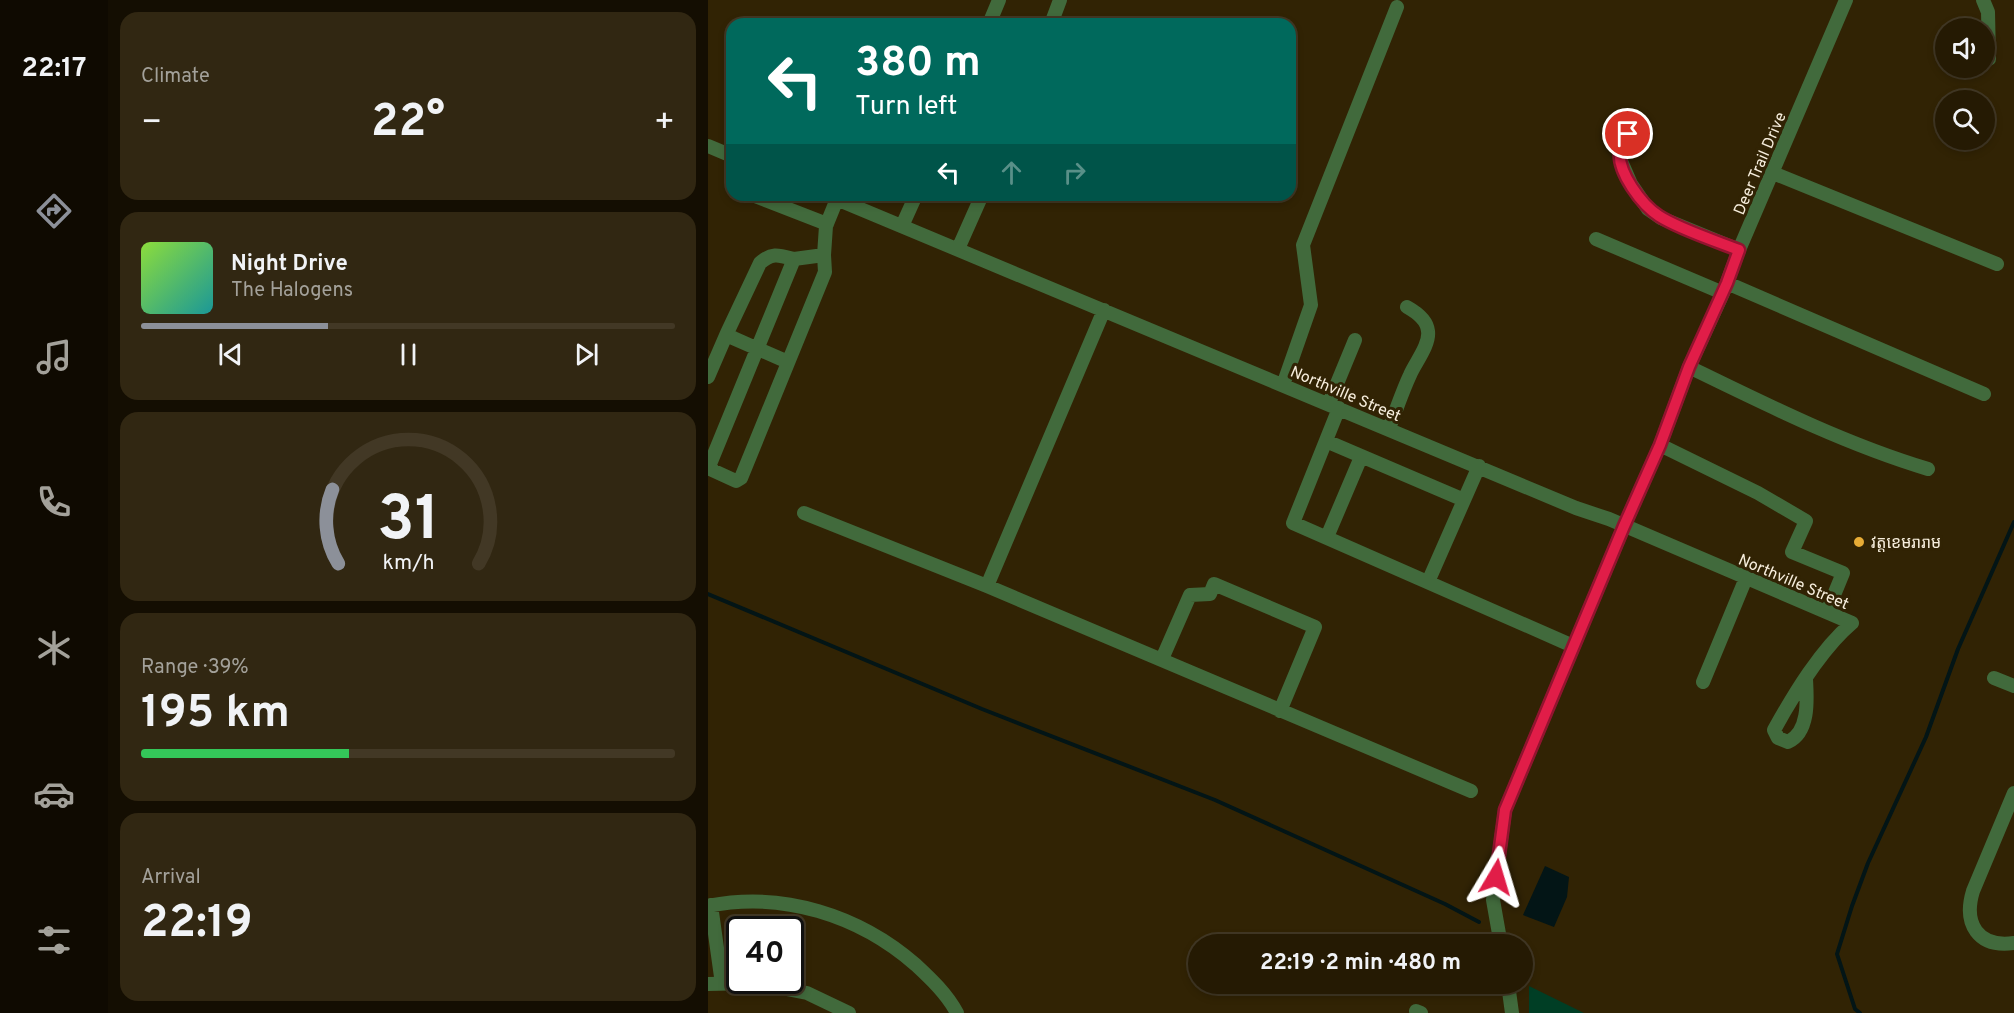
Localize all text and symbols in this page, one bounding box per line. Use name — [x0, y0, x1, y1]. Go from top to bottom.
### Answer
map controls — [1935, 18, 1995, 150]
button: sound — [1935, 18, 1995, 78]
text: 380 m — [855, 38, 981, 91]
icon: left — [756, 42, 834, 120]
text: 22:17 — [22, 52, 86, 86]
text: Climate — [141, 64, 210, 90]
text: Turn left — [855, 90, 957, 124]
button: search — [1935, 90, 1995, 150]
text: 22° — [371, 95, 445, 152]
text: − — [141, 103, 162, 145]
text: + — [654, 103, 675, 145]
pin — [1602, 108, 1653, 159]
street label: Deer Trail Drive — [1730, 109, 1792, 218]
icon: arrive — [1611, 117, 1644, 150]
icon: left — [932, 156, 965, 189]
icon: ahead — [995, 156, 1028, 189]
icon: right — [1058, 156, 1091, 189]
icon: directions — [33, 190, 75, 232]
text: Night Drive — [231, 251, 348, 278]
text: The Halogens — [231, 278, 353, 304]
icon: music — [33, 336, 75, 378]
icon: previous — [214, 338, 247, 371]
icon: pause — [392, 338, 425, 371]
icon: next — [570, 338, 603, 371]
street label: Northville Street — [1287, 362, 1404, 427]
icon: phone — [33, 481, 75, 523]
text: 31 — [377, 483, 439, 562]
place label: វត្តខេមរារាម — [1871, 534, 1941, 554]
marker: វត្តខេមរារាម — [1852, 535, 1866, 549]
text: km/h — [382, 550, 434, 577]
street label: Northville Street — [1735, 550, 1852, 615]
icon: climate — [33, 627, 75, 669]
text: Range · 39% — [141, 655, 249, 681]
text: 195 km — [141, 686, 290, 743]
icon: car — [33, 773, 75, 815]
position arrow — [1464, 845, 1528, 909]
text: Arrival — [141, 865, 201, 891]
text: 22:19 — [141, 896, 253, 953]
speed limit sign: 40 — [726, 916, 804, 994]
icon: filters — [33, 919, 75, 961]
text: 22:19 · 2 min · 480 m — [1260, 950, 1461, 977]

